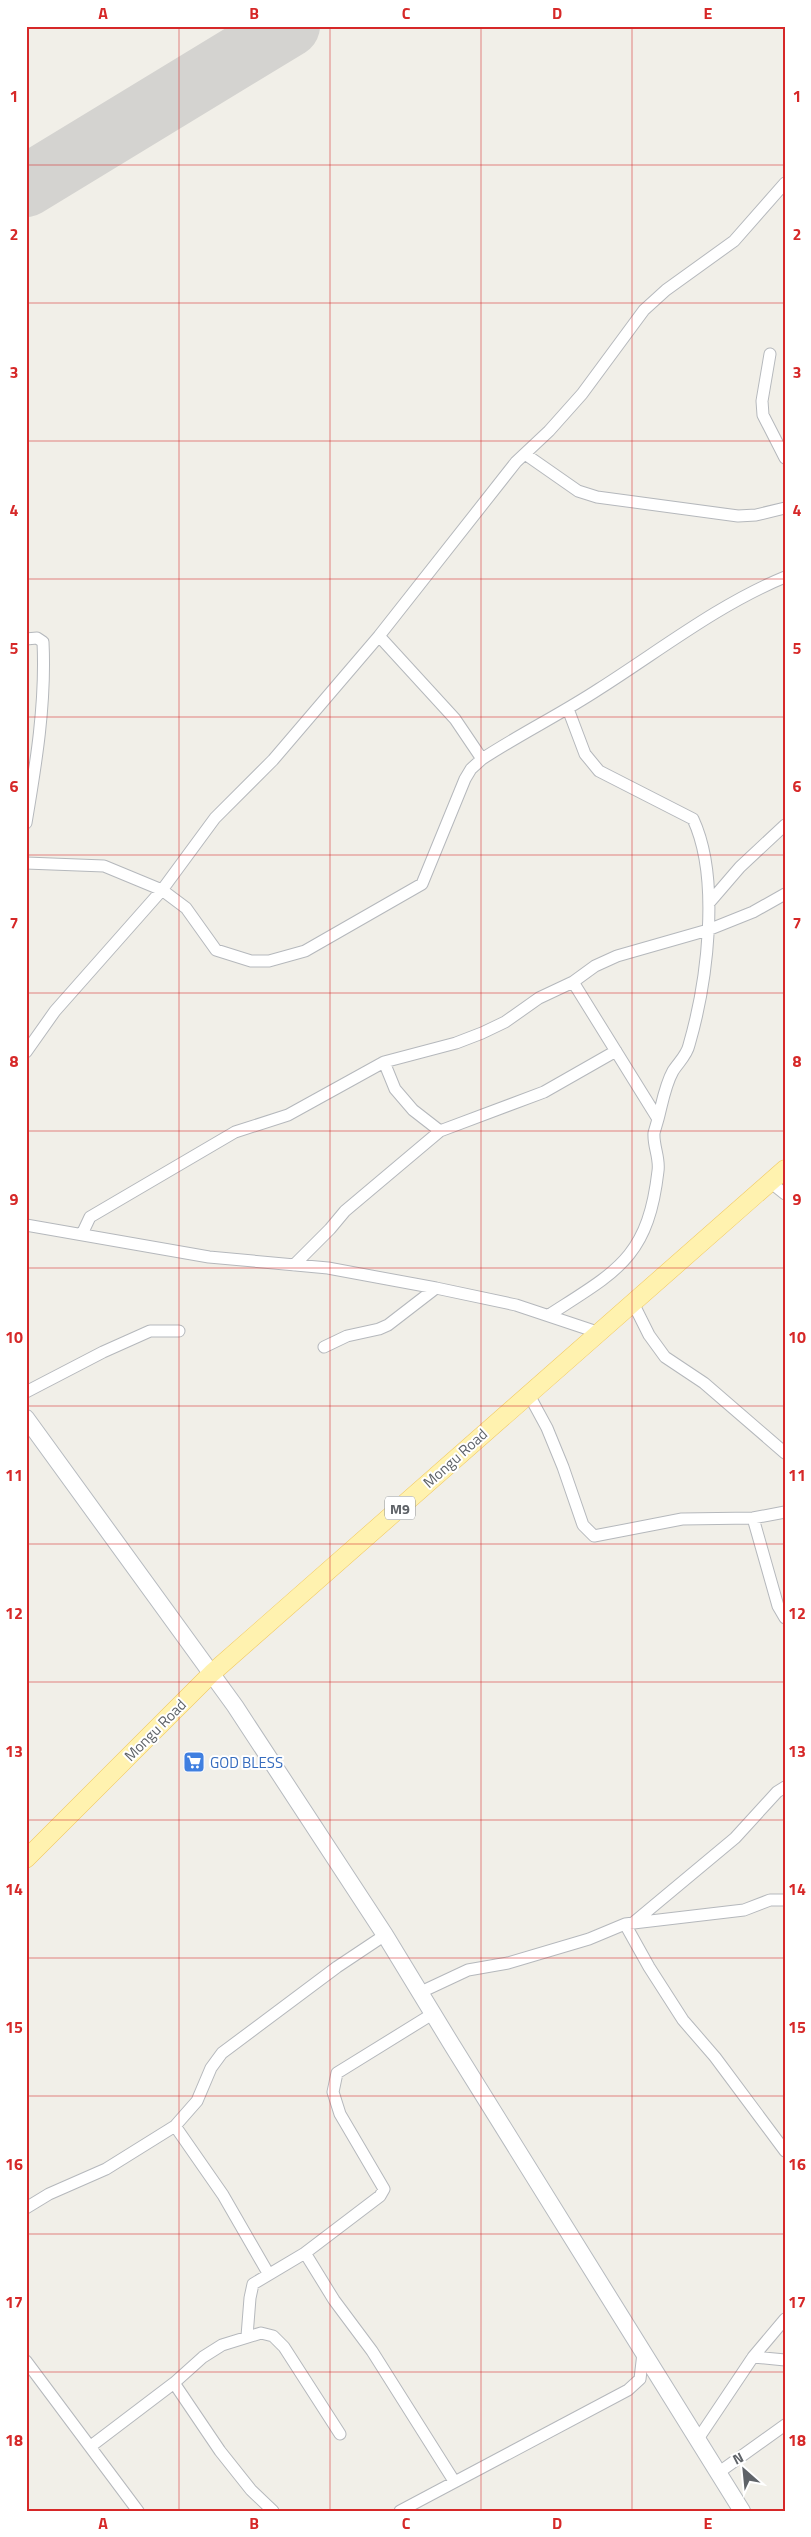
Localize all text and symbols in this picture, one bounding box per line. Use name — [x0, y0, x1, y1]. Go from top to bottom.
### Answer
text: A — [98, 1, 108, 25]
text: B — [249, 1, 259, 25]
text: C — [402, 1, 411, 25]
text: D — [552, 1, 562, 25]
text: E — [704, 1, 713, 25]
text: 1 — [10, 84, 18, 108]
text: 1 — [793, 84, 801, 108]
text: 2 — [10, 222, 18, 246]
text: 2 — [793, 222, 801, 246]
text: 3 — [10, 360, 18, 384]
text: 3 — [793, 360, 801, 384]
text: 4 — [10, 498, 19, 522]
text: 4 — [793, 498, 802, 522]
text: 5 — [10, 636, 19, 660]
text: 5 — [793, 636, 802, 660]
text: 6 — [10, 774, 19, 798]
text: 6 — [793, 774, 802, 798]
text: 7 — [10, 911, 18, 935]
text: 7 — [793, 911, 801, 935]
text: 8 — [10, 1049, 19, 1073]
text: 8 — [793, 1049, 802, 1073]
text: 9 — [10, 1187, 19, 1211]
text: 9 — [793, 1187, 802, 1211]
text: 10 — [5, 1325, 23, 1349]
text: 10 — [788, 1325, 806, 1349]
street label: Mongu Road — [418, 1423, 492, 1493]
text: 11 — [5, 1463, 23, 1487]
text: 11 — [788, 1463, 806, 1487]
road number: M9 — [385, 1496, 415, 1520]
text: 12 — [5, 1601, 23, 1625]
text: 12 — [788, 1601, 806, 1625]
street label: Mongu Road — [119, 1694, 191, 1766]
text: 13 — [5, 1739, 23, 1763]
text: 13 — [788, 1739, 806, 1763]
supermarket icon: GOD BLESS — [182, 1750, 206, 1774]
place label: GOD BLESS — [210, 1751, 283, 1774]
text: 14 — [5, 1877, 23, 1901]
text: 14 — [788, 1877, 806, 1901]
text: 15 — [5, 2015, 23, 2039]
text: 15 — [788, 2015, 806, 2039]
text: 16 — [5, 2152, 23, 2176]
text: 16 — [788, 2152, 806, 2176]
text: 17 — [5, 2290, 23, 2314]
text: 17 — [788, 2290, 806, 2314]
text: 18 — [5, 2428, 23, 2452]
text: 18 — [788, 2428, 806, 2452]
north arrow — [718, 2444, 768, 2494]
text: N — [729, 2446, 747, 2470]
text: A — [98, 2511, 108, 2535]
text: B — [249, 2511, 259, 2535]
text: C — [402, 2511, 411, 2535]
text: D — [552, 2511, 562, 2535]
text: E — [704, 2511, 713, 2535]

